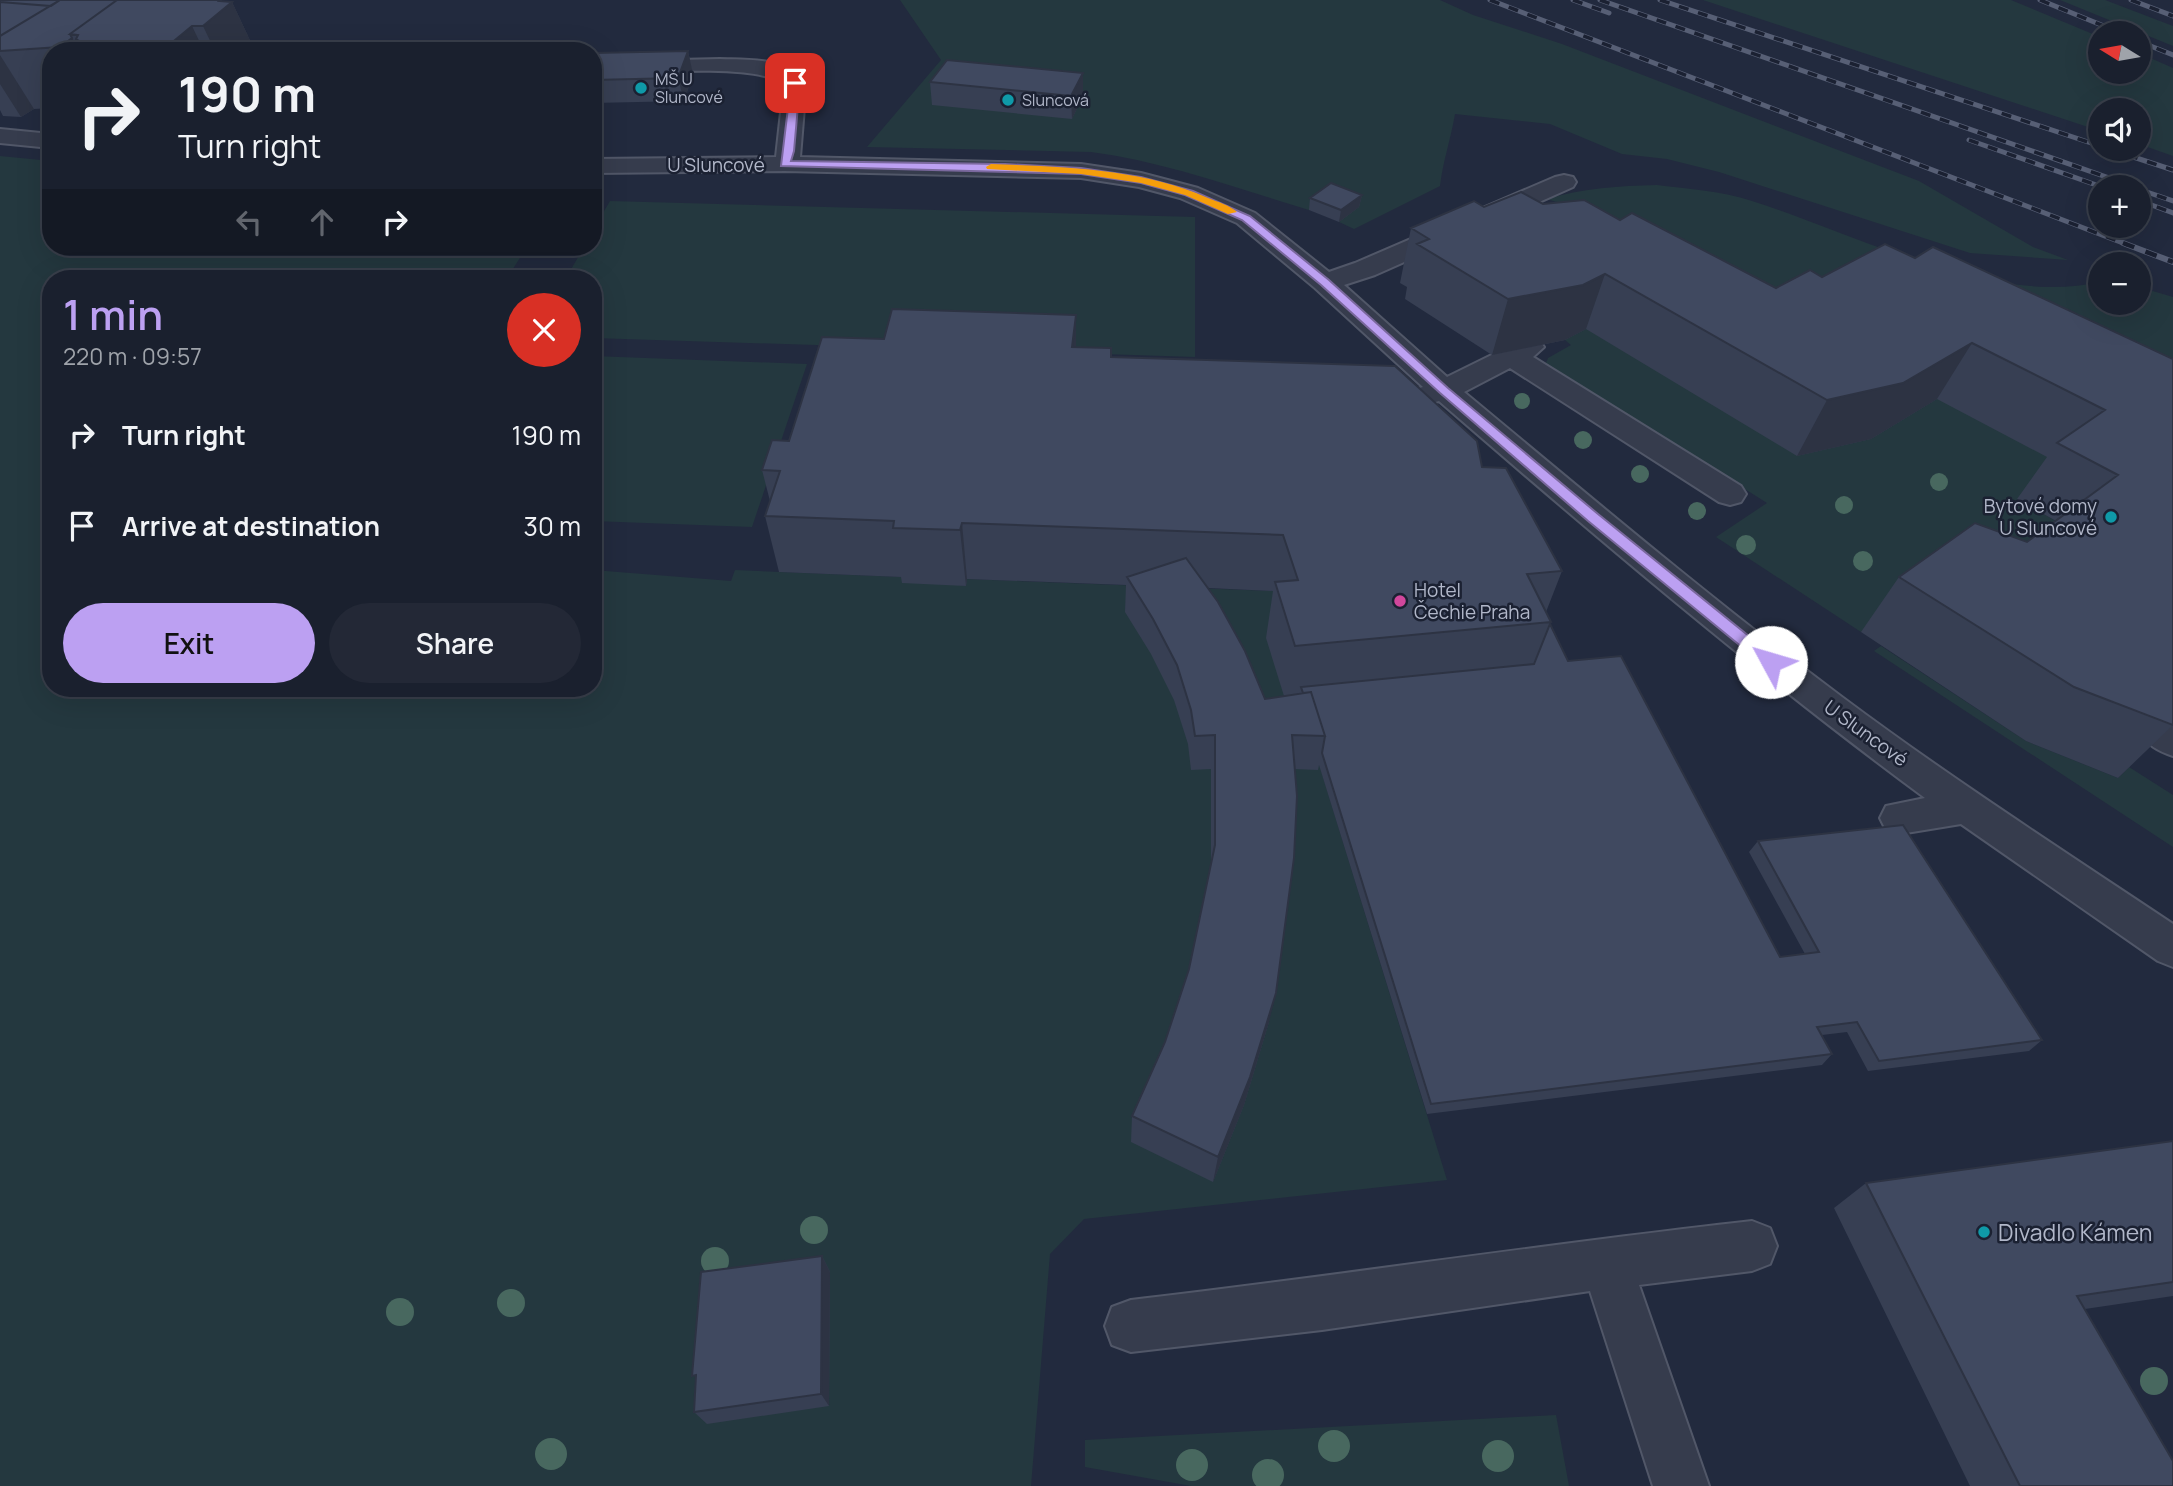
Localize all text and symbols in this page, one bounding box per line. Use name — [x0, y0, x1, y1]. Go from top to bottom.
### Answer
north arrow — [2088, 21, 2151, 84]
map controls — [2088, 21, 2151, 315]
pin — [765, 53, 825, 113]
text: 190 m — [178, 60, 316, 127]
icon: arrive — [776, 64, 814, 102]
place label: MŠ U Sluncové — [655, 68, 723, 108]
icon: right — [63, 70, 154, 161]
marker: MŠ U Sluncové — [633, 80, 649, 96]
place label: Sluncová — [1022, 89, 1089, 111]
marker: Sluncová — [1000, 92, 1016, 108]
button: sound — [2088, 98, 2151, 161]
text: Turn right — [178, 124, 321, 168]
street label: U Sluncové — [667, 152, 765, 178]
button: + — [2088, 175, 2151, 238]
icon: left — [230, 203, 268, 241]
icon: ahead — [303, 203, 341, 241]
icon: right — [376, 203, 414, 241]
button: − — [2088, 252, 2151, 315]
text: 1 min — [63, 285, 163, 343]
button: close — [507, 293, 581, 367]
text: 220 m · 09:57 — [63, 340, 202, 372]
icon: right — [63, 416, 101, 454]
text: Turn right — [122, 417, 246, 453]
text: 190 m — [512, 417, 581, 453]
place label: Bytové domy U Sluncové — [1984, 493, 2097, 541]
icon: arrive — [63, 507, 101, 545]
text: Arrive at destination — [122, 508, 380, 544]
text: 30 m — [524, 508, 581, 544]
marker: Bytové domy U Sluncové — [2103, 509, 2119, 525]
place label: Hotel Čechie Praha — [1414, 577, 1530, 625]
marker: Hotel Čechie Praha — [1392, 593, 1408, 609]
button: Exit — [63, 603, 315, 683]
button: Share — [329, 603, 581, 683]
position arrow — [1734, 625, 1808, 699]
street label: U Sluncové — [1819, 694, 1913, 772]
place label: Divadlo Kámen — [1998, 1216, 2152, 1248]
marker: Divadlo Kámen — [1976, 1224, 1992, 1240]

